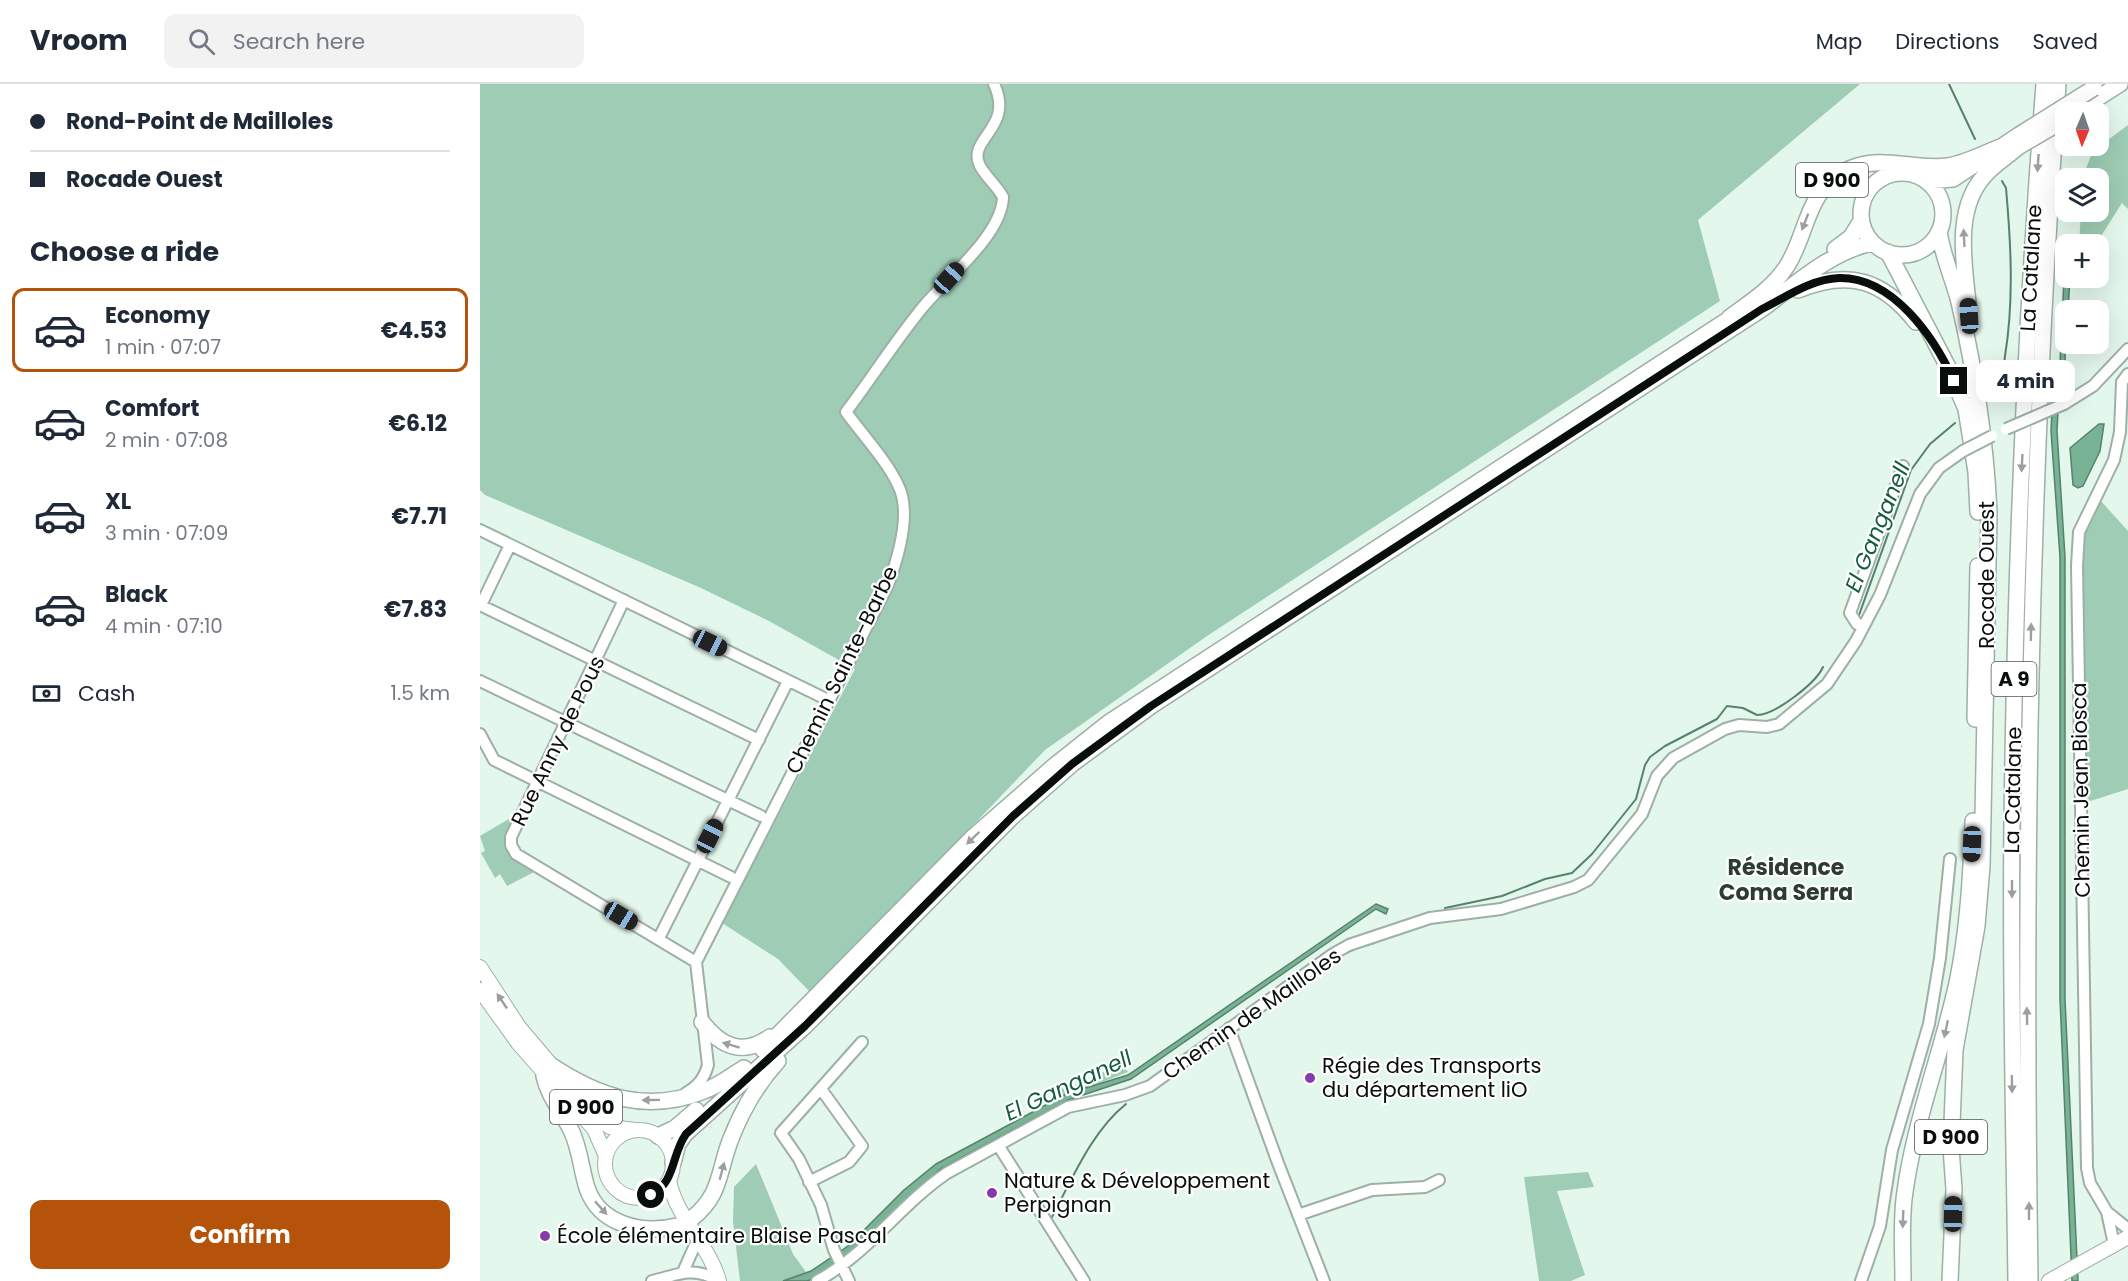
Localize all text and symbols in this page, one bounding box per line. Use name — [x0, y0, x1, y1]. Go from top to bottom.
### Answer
search box — [164, 14, 584, 68]
text: Vroom — [30, 21, 128, 60]
icon: search — [185, 25, 218, 58]
text: Search here — [233, 26, 365, 57]
text: Map — [1816, 27, 1862, 56]
text: Directions — [1895, 27, 1999, 56]
text: Saved — [2032, 27, 2098, 56]
north arrow — [2055, 102, 2109, 156]
map controls — [2055, 102, 2109, 354]
text: Rond-Point de Mailloles — [66, 106, 334, 137]
one-way arrow — [2033, 154, 2042, 173]
road number: D 900 — [1796, 163, 1868, 197]
text: Rocade Ouest — [66, 164, 223, 195]
button: layers — [2055, 168, 2109, 222]
street label: La Catalane — [2013, 204, 2048, 332]
one-way arrow — [1799, 213, 1809, 231]
one-way arrow — [1960, 229, 1969, 248]
text: Choose a ride — [30, 233, 219, 270]
button: + — [2055, 234, 2109, 288]
car — [930, 259, 968, 297]
car — [1959, 297, 1979, 335]
text: Economy — [105, 300, 210, 331]
button: − — [2055, 300, 2109, 354]
icon: car — [33, 303, 87, 357]
text: €4.53 — [381, 315, 447, 346]
text: 1 min · 07:07 — [105, 333, 221, 361]
callout: 4 min — [1975, 360, 2074, 402]
route end — [1940, 367, 1967, 394]
text: 4 min — [1996, 367, 2055, 395]
text: Comfort — [105, 393, 199, 424]
icon: car — [33, 396, 87, 450]
text: €6.12 — [388, 408, 447, 439]
text: 2 min · 07:08 — [105, 426, 228, 454]
one-way arrow — [2017, 453, 2026, 472]
water label: El Ganganell — [1837, 457, 1918, 597]
text: XL — [105, 486, 131, 517]
icon: car — [33, 489, 87, 543]
text: €7.71 — [391, 501, 447, 532]
street label: Rocade Ouest — [1972, 501, 2001, 649]
text: 3 min · 07:09 — [105, 519, 228, 547]
street label: Chemin Sainte-Barbe — [779, 561, 905, 779]
text: Black — [105, 579, 168, 610]
icon: car — [33, 582, 87, 636]
text: €7.83 — [384, 594, 447, 625]
text: 4 min · 07:10 — [105, 612, 223, 640]
one-way arrow — [2026, 622, 2036, 641]
car — [690, 627, 730, 659]
street label: Rue Anny de Pous — [504, 651, 611, 831]
road number: A 9 — [1992, 662, 2036, 696]
icon: cash — [30, 677, 63, 710]
text: Cash — [78, 678, 135, 709]
text: 1.5 km — [391, 679, 450, 707]
street label: Chemin Jean Biosca — [2064, 682, 2097, 898]
street label: La Catalane — [1997, 726, 2028, 854]
car — [694, 816, 726, 856]
car — [1962, 826, 1982, 862]
one-way arrow — [966, 831, 980, 845]
district label: Résidence Coma Serra — [1719, 852, 1853, 908]
one-way arrow — [2007, 879, 2017, 898]
car — [601, 899, 641, 933]
street label: Chemin de Mailloles — [1157, 941, 1347, 1086]
one-way arrow — [496, 992, 507, 1009]
one-way arrow — [2022, 1006, 2032, 1025]
one-way arrow — [1941, 1020, 1951, 1039]
one-way arrow — [722, 1040, 740, 1049]
water label: El Ganganell — [999, 1042, 1138, 1129]
place label: Régie des Transports du département liO — [1322, 1051, 1541, 1104]
marker: Régie des Transports du département liO — [1303, 1071, 1317, 1085]
one-way arrow — [2008, 1074, 2017, 1093]
road number: D 900 — [550, 1090, 622, 1124]
one-way arrow — [642, 1096, 661, 1105]
road number: D 900 — [1915, 1120, 1987, 1154]
one-way arrow — [717, 1162, 727, 1180]
place label: Nature & Développement Perpignan — [1004, 1166, 1270, 1219]
route start — [637, 1181, 664, 1208]
marker: Nature & Développement Perpignan — [985, 1186, 999, 1200]
car — [1944, 1196, 1962, 1232]
button: Confirm — [30, 1200, 450, 1269]
one-way arrow — [594, 1200, 607, 1215]
one-way arrow — [2024, 1201, 2034, 1220]
one-way arrow — [1899, 1209, 1908, 1228]
place label: École élémentaire Blaise Pascal — [557, 1221, 887, 1250]
marker: École élémentaire Blaise Pascal — [538, 1229, 552, 1243]

